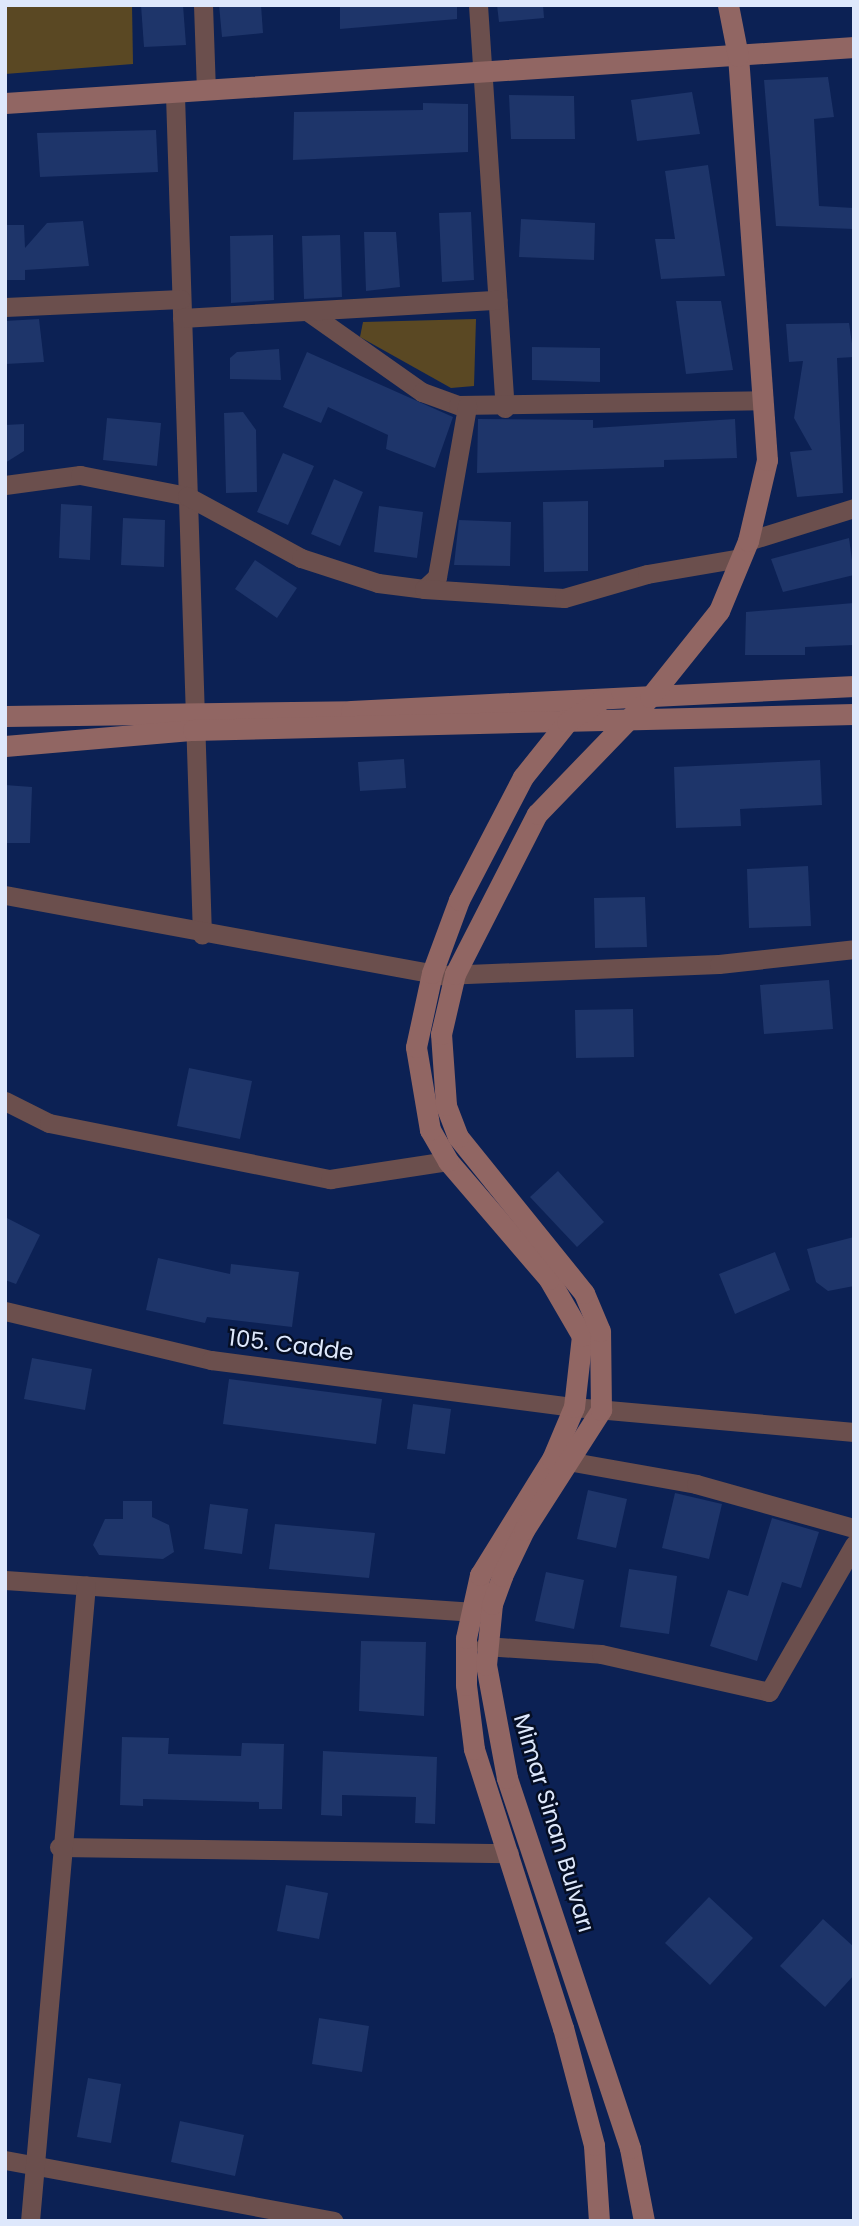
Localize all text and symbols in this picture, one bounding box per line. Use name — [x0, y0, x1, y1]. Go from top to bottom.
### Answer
street label: 105. Cadde — [227, 1324, 355, 1366]
street label: Mimar Sinan Bulvarı — [508, 1710, 600, 1936]

